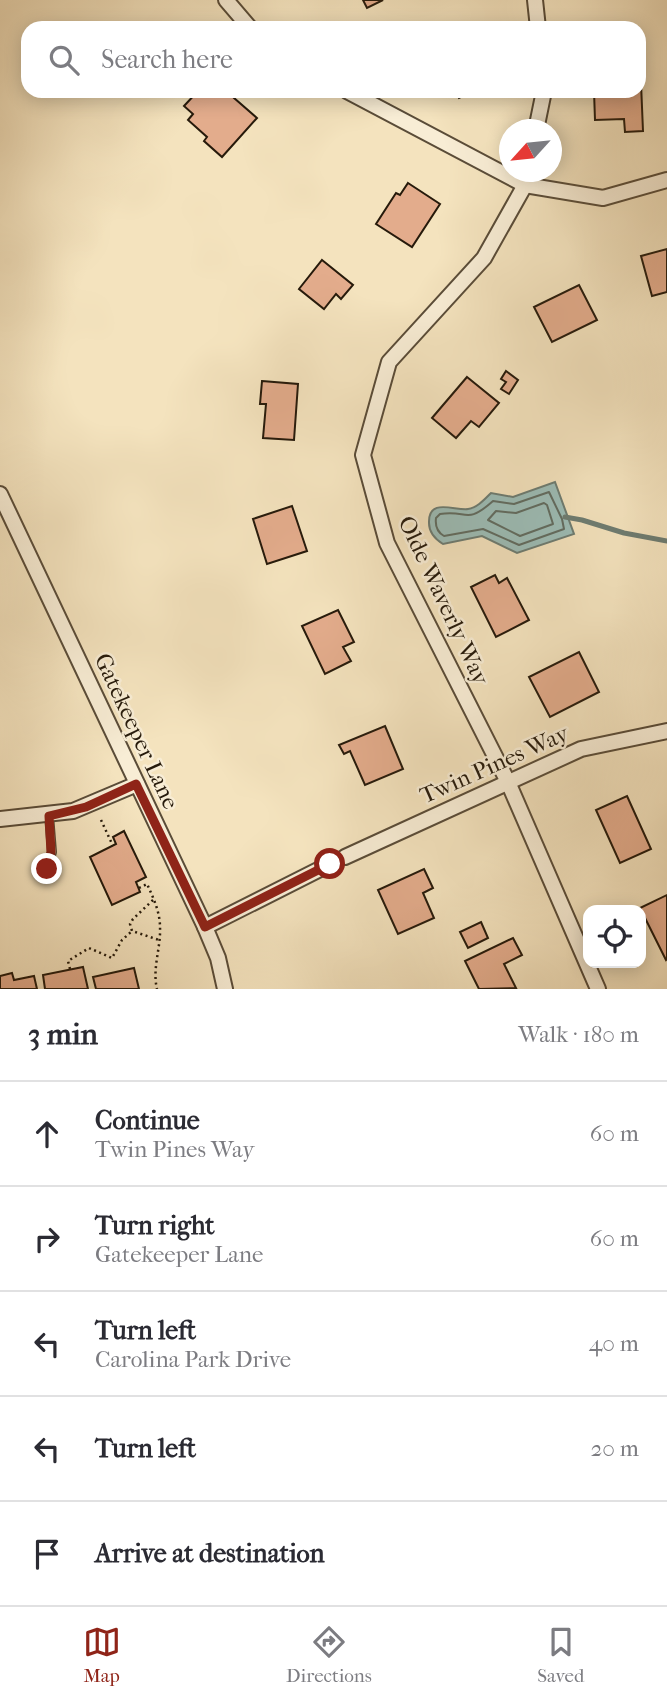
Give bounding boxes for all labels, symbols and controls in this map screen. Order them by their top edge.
search box [21,21,646,98]
icon: search [45,41,83,79]
text: Search here [101,44,233,75]
north arrow [499,119,562,182]
street label: Olde Waverly Way [393,512,495,690]
street label: Gatekeeper Lane [89,649,184,813]
street label: Twin Pines Way [416,719,573,809]
route start [314,848,345,879]
route end [31,853,62,884]
map controls [583,905,646,968]
button: locate [583,905,646,968]
text: 3 min [28,1017,98,1052]
text: Walk · 180 m [518,1021,639,1048]
text: Continue [95,1105,200,1136]
icon: ahead [28,1115,66,1153]
text: 60 m [590,1120,639,1147]
text: Twin Pines Way [95,1136,254,1163]
text: Turn right [95,1210,215,1241]
icon: right [28,1220,66,1258]
text: 60 m [590,1225,639,1252]
text: Gatekeeper Lane [95,1241,263,1268]
text: Turn left [95,1315,196,1346]
icon: left [28,1325,66,1363]
text: 40 m [589,1330,639,1357]
text: Carolina Park Drive [95,1346,291,1373]
icon: left [28,1430,66,1468]
text: Turn left [95,1433,196,1464]
text: 20 m [590,1435,639,1462]
icon: arrive [28,1535,66,1573]
text: Arrive at destination [95,1538,325,1569]
tab: Map [83,1623,121,1687]
tab: Directions [286,1623,372,1687]
tab: Saved [537,1623,584,1687]

